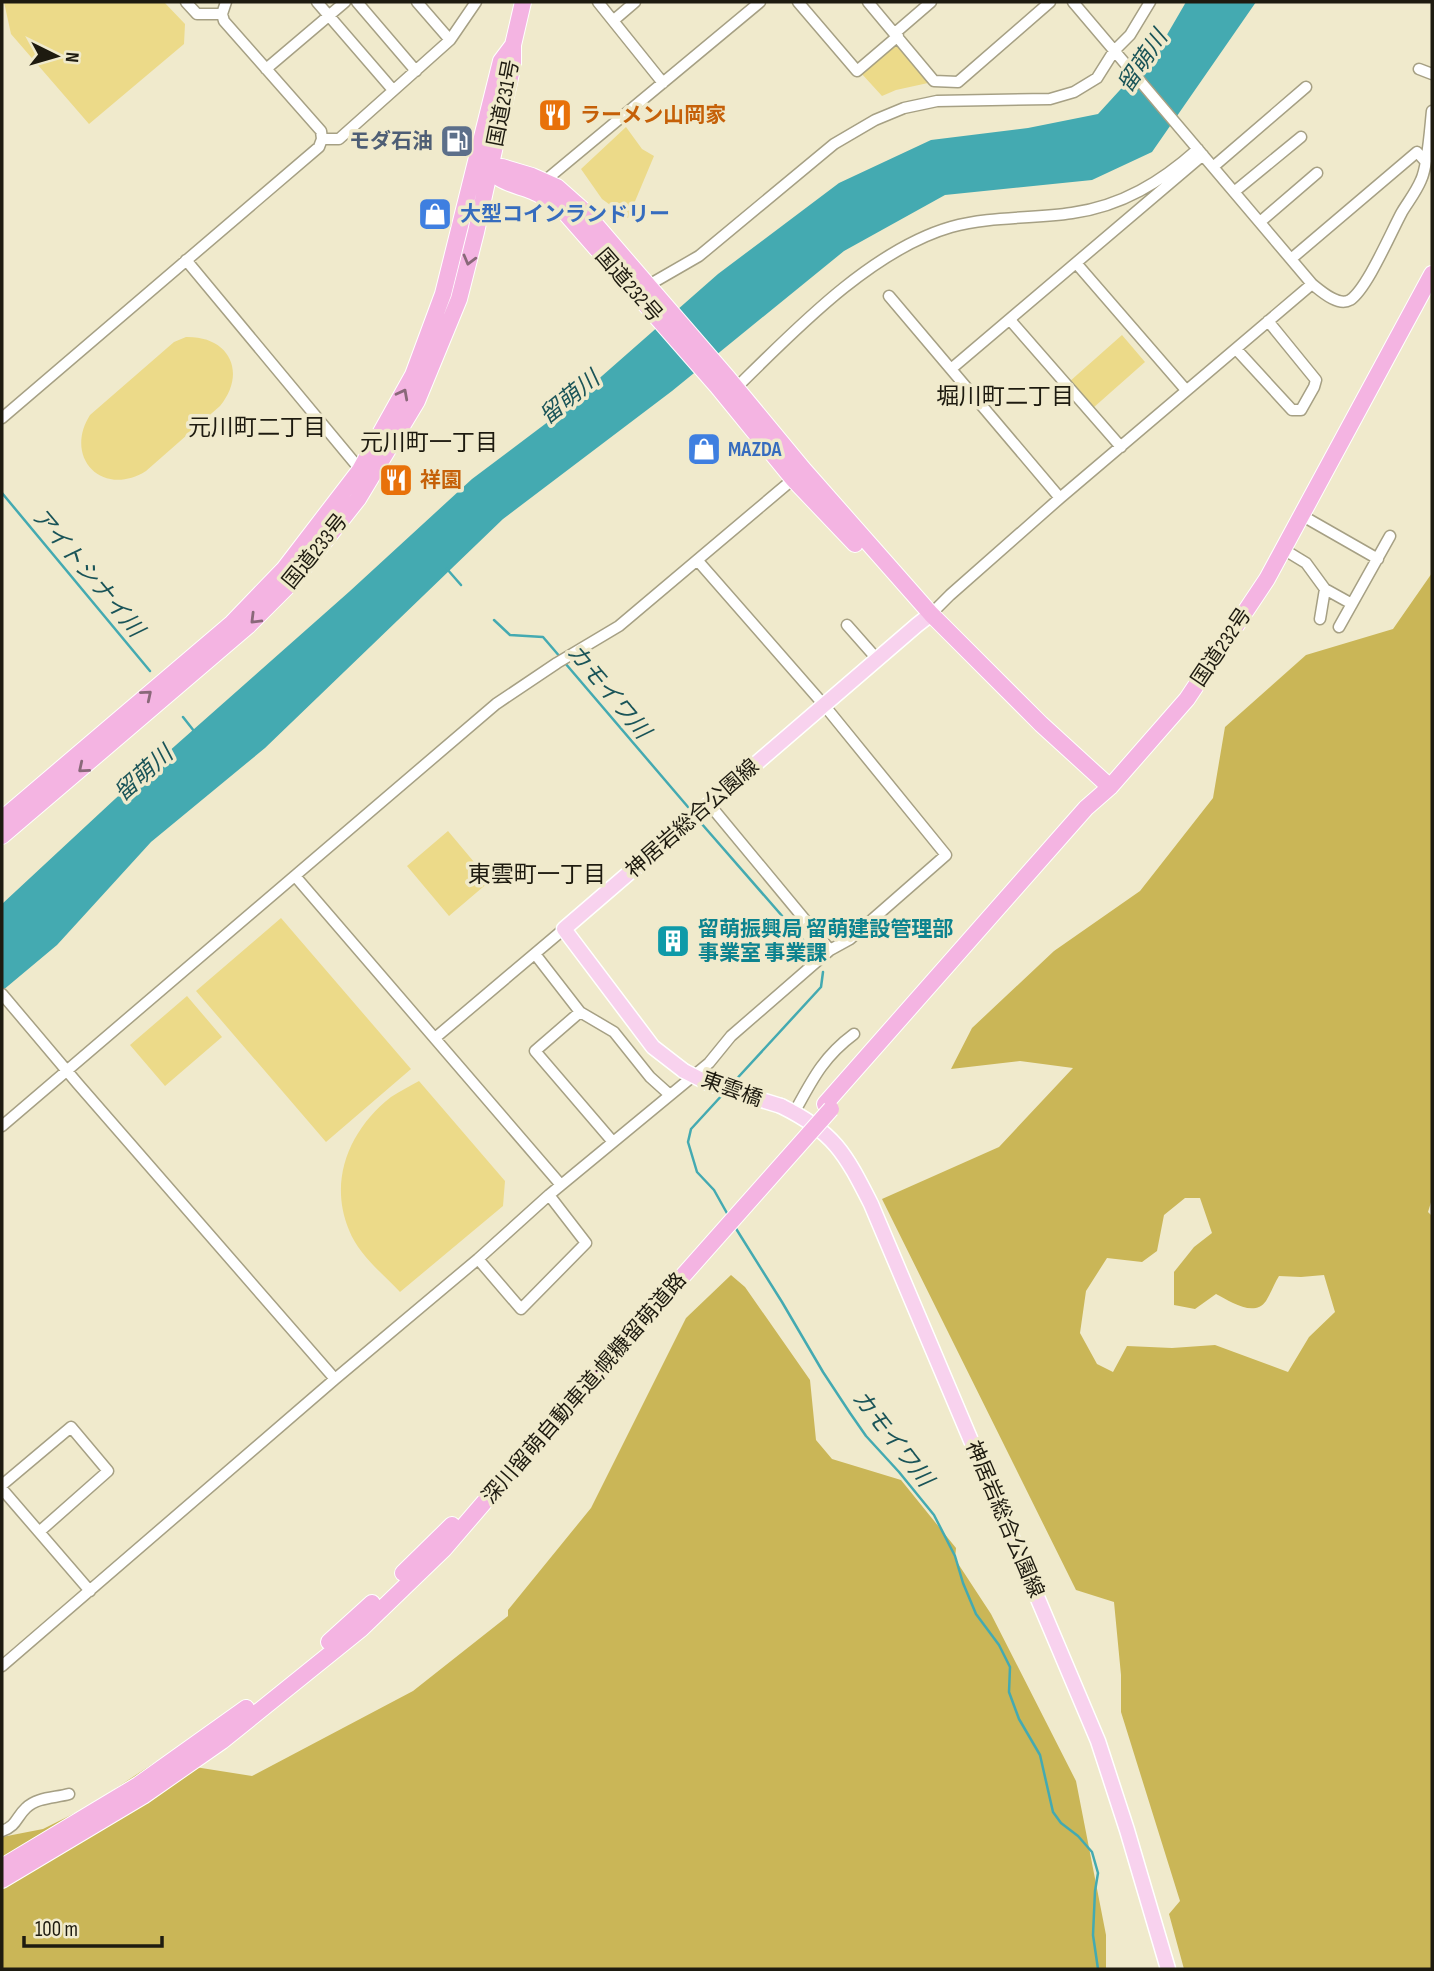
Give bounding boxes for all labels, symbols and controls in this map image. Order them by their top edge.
north arrow [21,21,91,91]
water label: 留萌川 [1112,23,1175,98]
text: N [60,51,83,63]
street label: 国道231号 [483,58,524,149]
restaurant icon: ラーメン山岡家 [536,96,574,134]
place label: ラーメン山岡家 [580,103,726,128]
fuel station icon: モダ石油 [438,122,476,160]
place label: モダ石油 [349,129,433,154]
shop icon: 大型コインランドリー [416,195,454,233]
place label: 大型コインランドリー [460,202,670,227]
street label: 国道232号 [590,243,667,327]
one-way arrow [463,253,477,265]
water label: 留萌川 [534,363,608,430]
district label: 堀川町二丁目 [936,383,1074,411]
one-way arrow [395,389,408,401]
district label: 元川町二丁目 [188,414,326,442]
district label: 元川町一丁目 [360,429,498,457]
shop icon: MAZDA [685,430,723,468]
place label: MAZDA [728,437,782,462]
restaurant icon: 祥園 [377,461,415,499]
place label: 祥園 [420,468,462,493]
water label: アイトシナイ川 [25,502,151,645]
street label: 国道233号 [278,509,353,594]
street label: 国道232号 [1186,603,1257,691]
one-way arrow [251,611,263,623]
water label: カモイワ川 [561,639,658,747]
one-way arrow [139,691,152,703]
water label: 留萌川 [109,738,181,807]
street label: 神居岩総合公園線 [621,754,764,883]
one-way arrow [78,760,91,772]
district label: 東雲町一丁目 [468,861,606,889]
place label: 留萌振興局 留萌建設管理部 事業室 事業課 [698,917,953,966]
building icon: 留萌振興局 留萌建設管理部 事業室 事業課 [654,922,692,960]
street label: 東雲橋 [698,1067,766,1112]
street label: 深川留萌自動車道;幌糠留萌道路 [477,1268,692,1509]
water label: カモイワ川 [846,1385,940,1495]
street label: 神居岩総合公園線 [960,1437,1049,1601]
scale bar [24,1904,163,1948]
text: 100 m [35,1917,78,1942]

